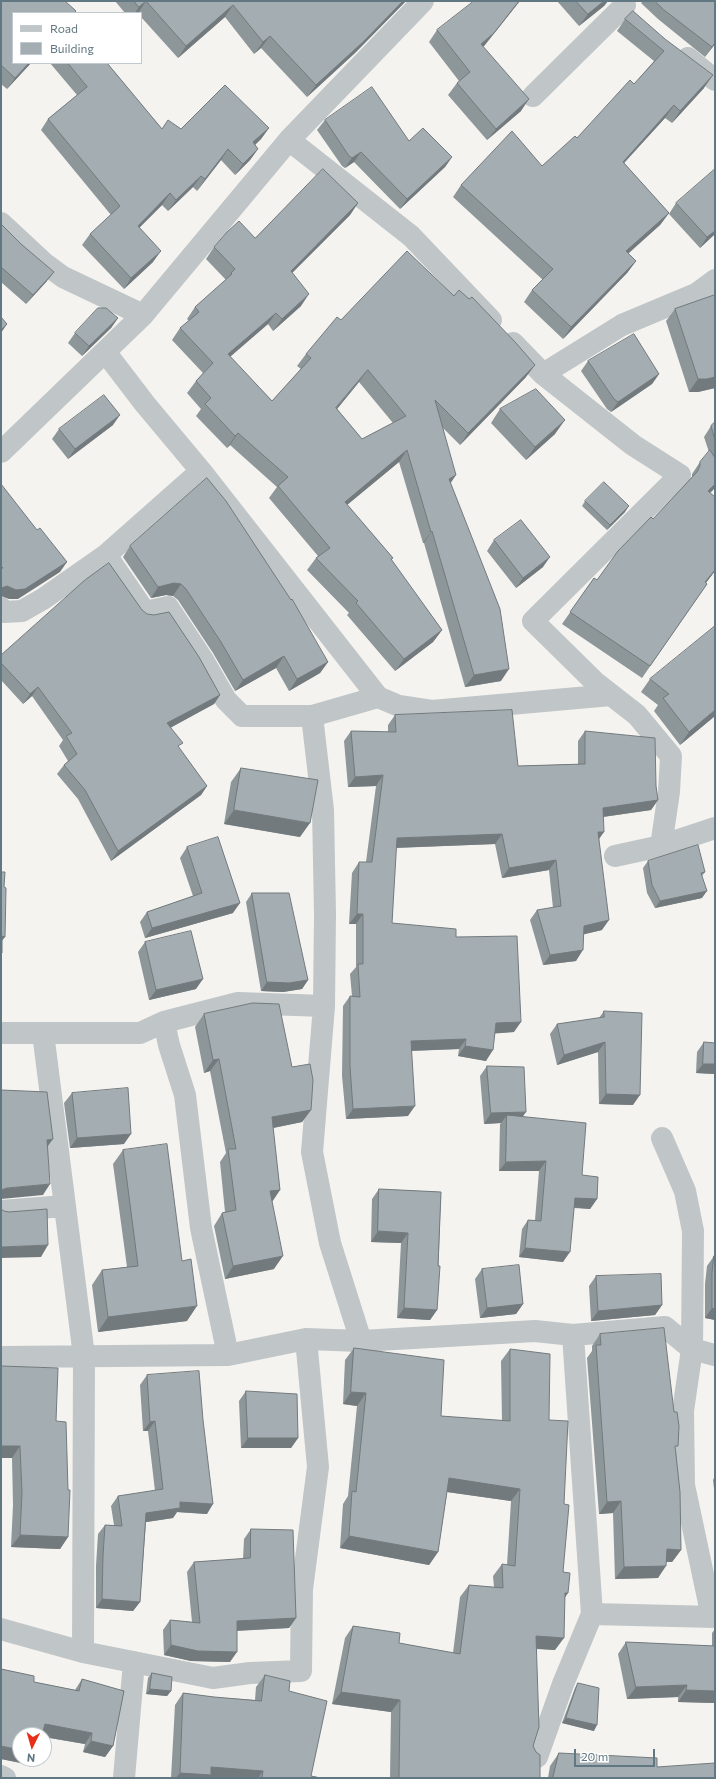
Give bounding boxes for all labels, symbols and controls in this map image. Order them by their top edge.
legend [12,12,142,64]
text: Road [50,21,78,35]
text: Building [50,41,94,55]
north arrow [12,1727,52,1767]
scale bar [576,1741,657,1767]
text: 20 m [581,1749,608,1763]
text: N [26,1752,36,1765]

